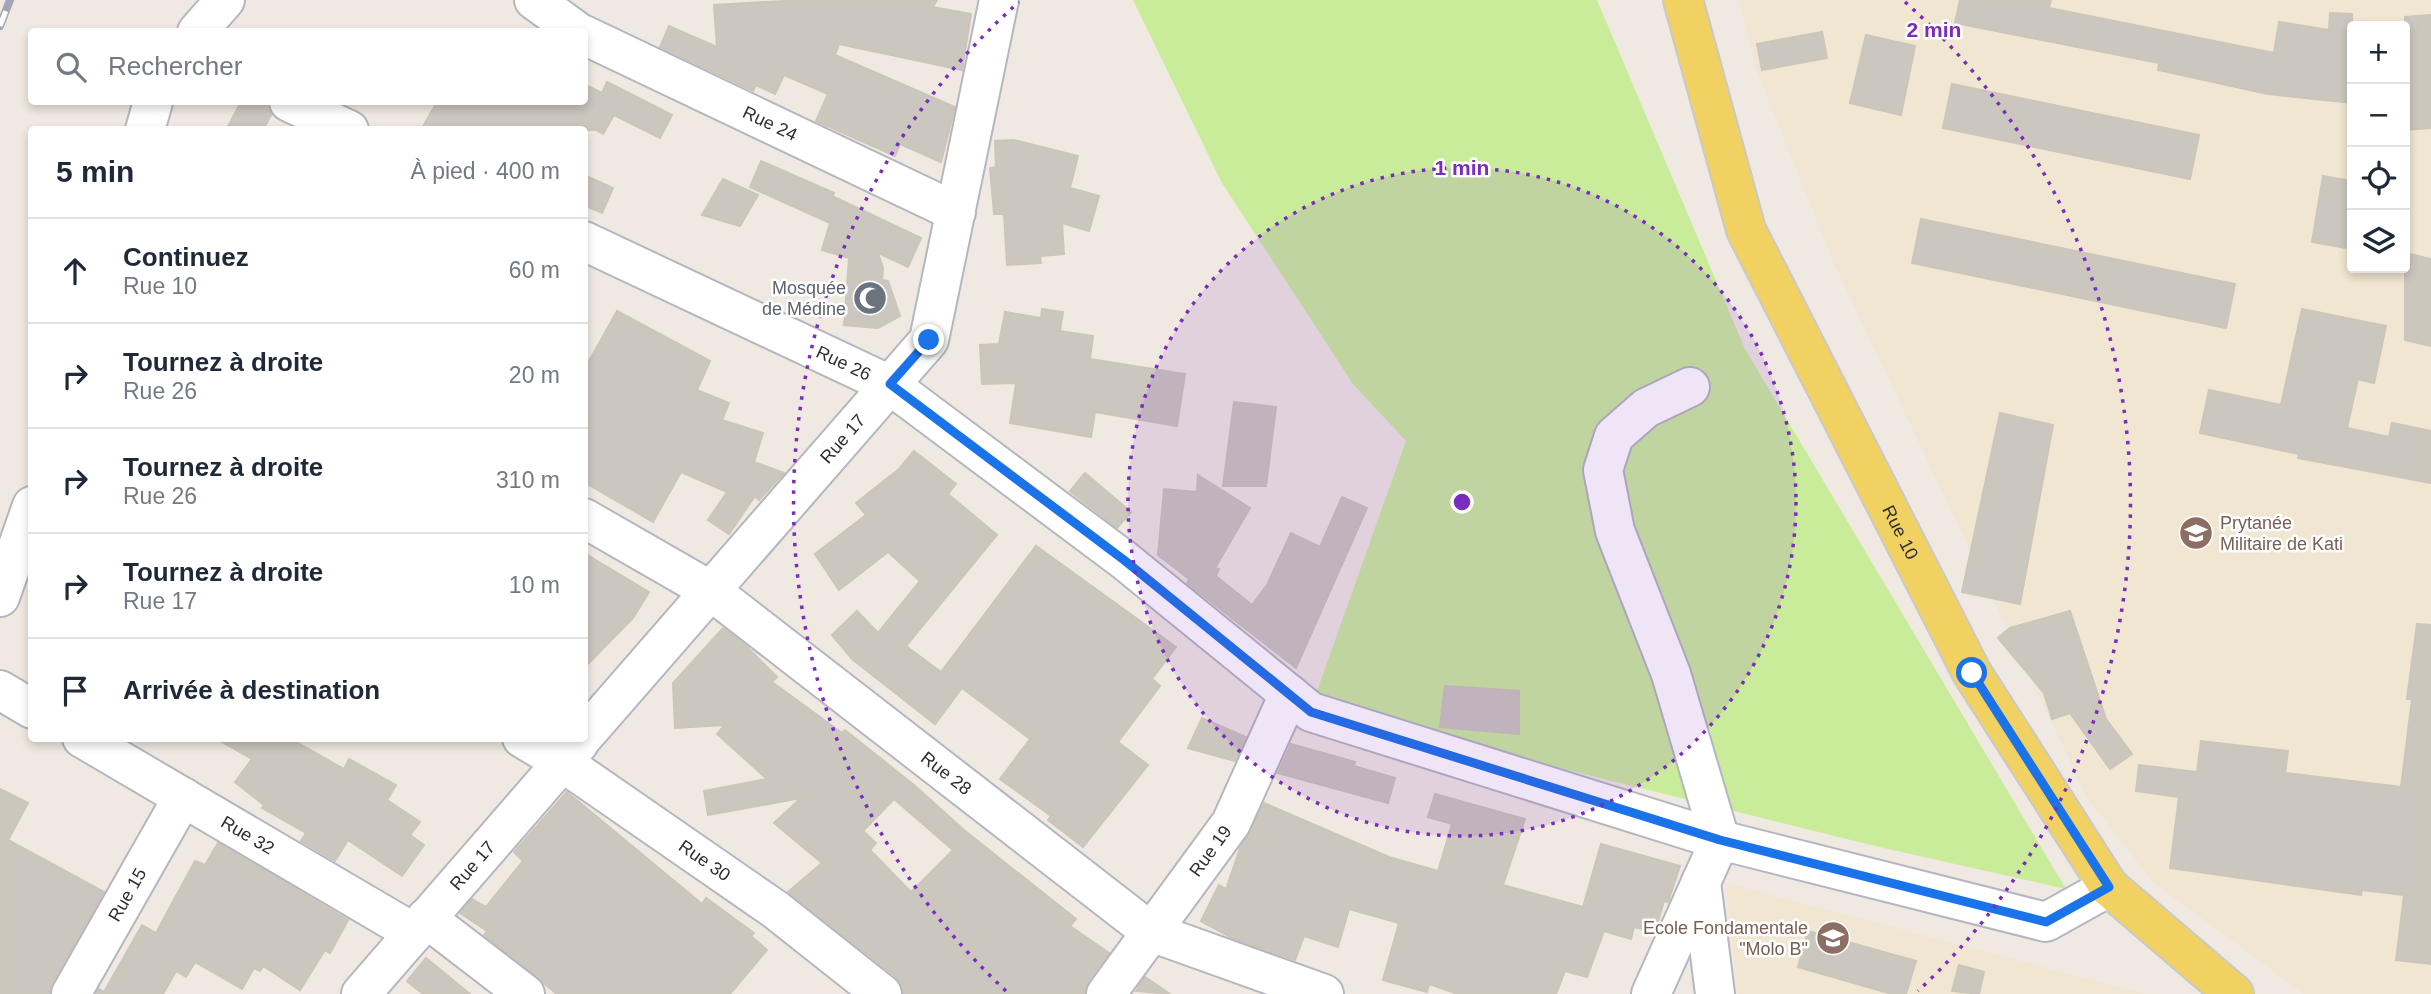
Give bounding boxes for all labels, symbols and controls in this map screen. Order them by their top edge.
text: 2 min [1907,18,1961,41]
map controls [2347,21,2410,273]
button: + [2347,21,2410,84]
search box [28,28,588,105]
icon: search [52,48,90,86]
text: Rechercher [108,51,242,81]
button: − [2347,84,2410,147]
street label: Rue 24 [739,102,801,145]
button: locate [2347,147,2410,210]
text: 5 min [56,155,134,188]
text: 1 min [1435,156,1489,179]
text: À pied · 400 m [410,158,560,184]
button: layers [2347,210,2410,273]
text: Continuez [123,242,249,272]
icon: ahead [56,252,94,290]
text: 60 m [509,257,560,283]
text: Rue 10 [123,273,197,299]
place label: Mosquée de Médine [762,278,846,319]
mosque icon: Mosquée de Médine [851,279,889,317]
route end [913,324,944,355]
street label: Rue 26 [813,342,874,385]
text: Tournez à droite [123,347,323,377]
icon: right [56,357,94,395]
text: 20 m [509,362,560,388]
text: Rue 26 [123,378,197,404]
street label: Rue 17 [816,410,869,467]
text: Tournez à droite [123,452,323,482]
icon: right [56,462,94,500]
text: 310 m [496,467,560,493]
text: Rue 26 [123,483,197,509]
centre of rings [1450,490,1474,514]
street label: Rue 10 [1878,502,1922,563]
place label: Prytanée Militaire de Kati [2220,513,2343,554]
school or university icon: Prytanée Militaire de Kati [2177,514,2215,552]
text: Tournez à droite [123,557,323,587]
icon: right [56,567,94,605]
text: 10 m [509,572,560,598]
text: Rue 17 [123,588,197,614]
route start [1956,657,1987,688]
icon: arrive [56,672,94,710]
text: Arrivée à destination [123,675,380,705]
street label: Rue 28 [917,748,975,799]
street label: Rue 32 [217,812,278,859]
street label: Rue 19 [1185,822,1236,880]
street label: Rue 30 [675,836,734,885]
street label: Rue 17 [446,837,499,894]
street label: Rue 15 [104,865,150,925]
place label: Ecole Fondamentale "Molo B" [1643,918,1808,959]
school or university icon: Ecole Fondamentale "Molo B" [1814,919,1852,957]

